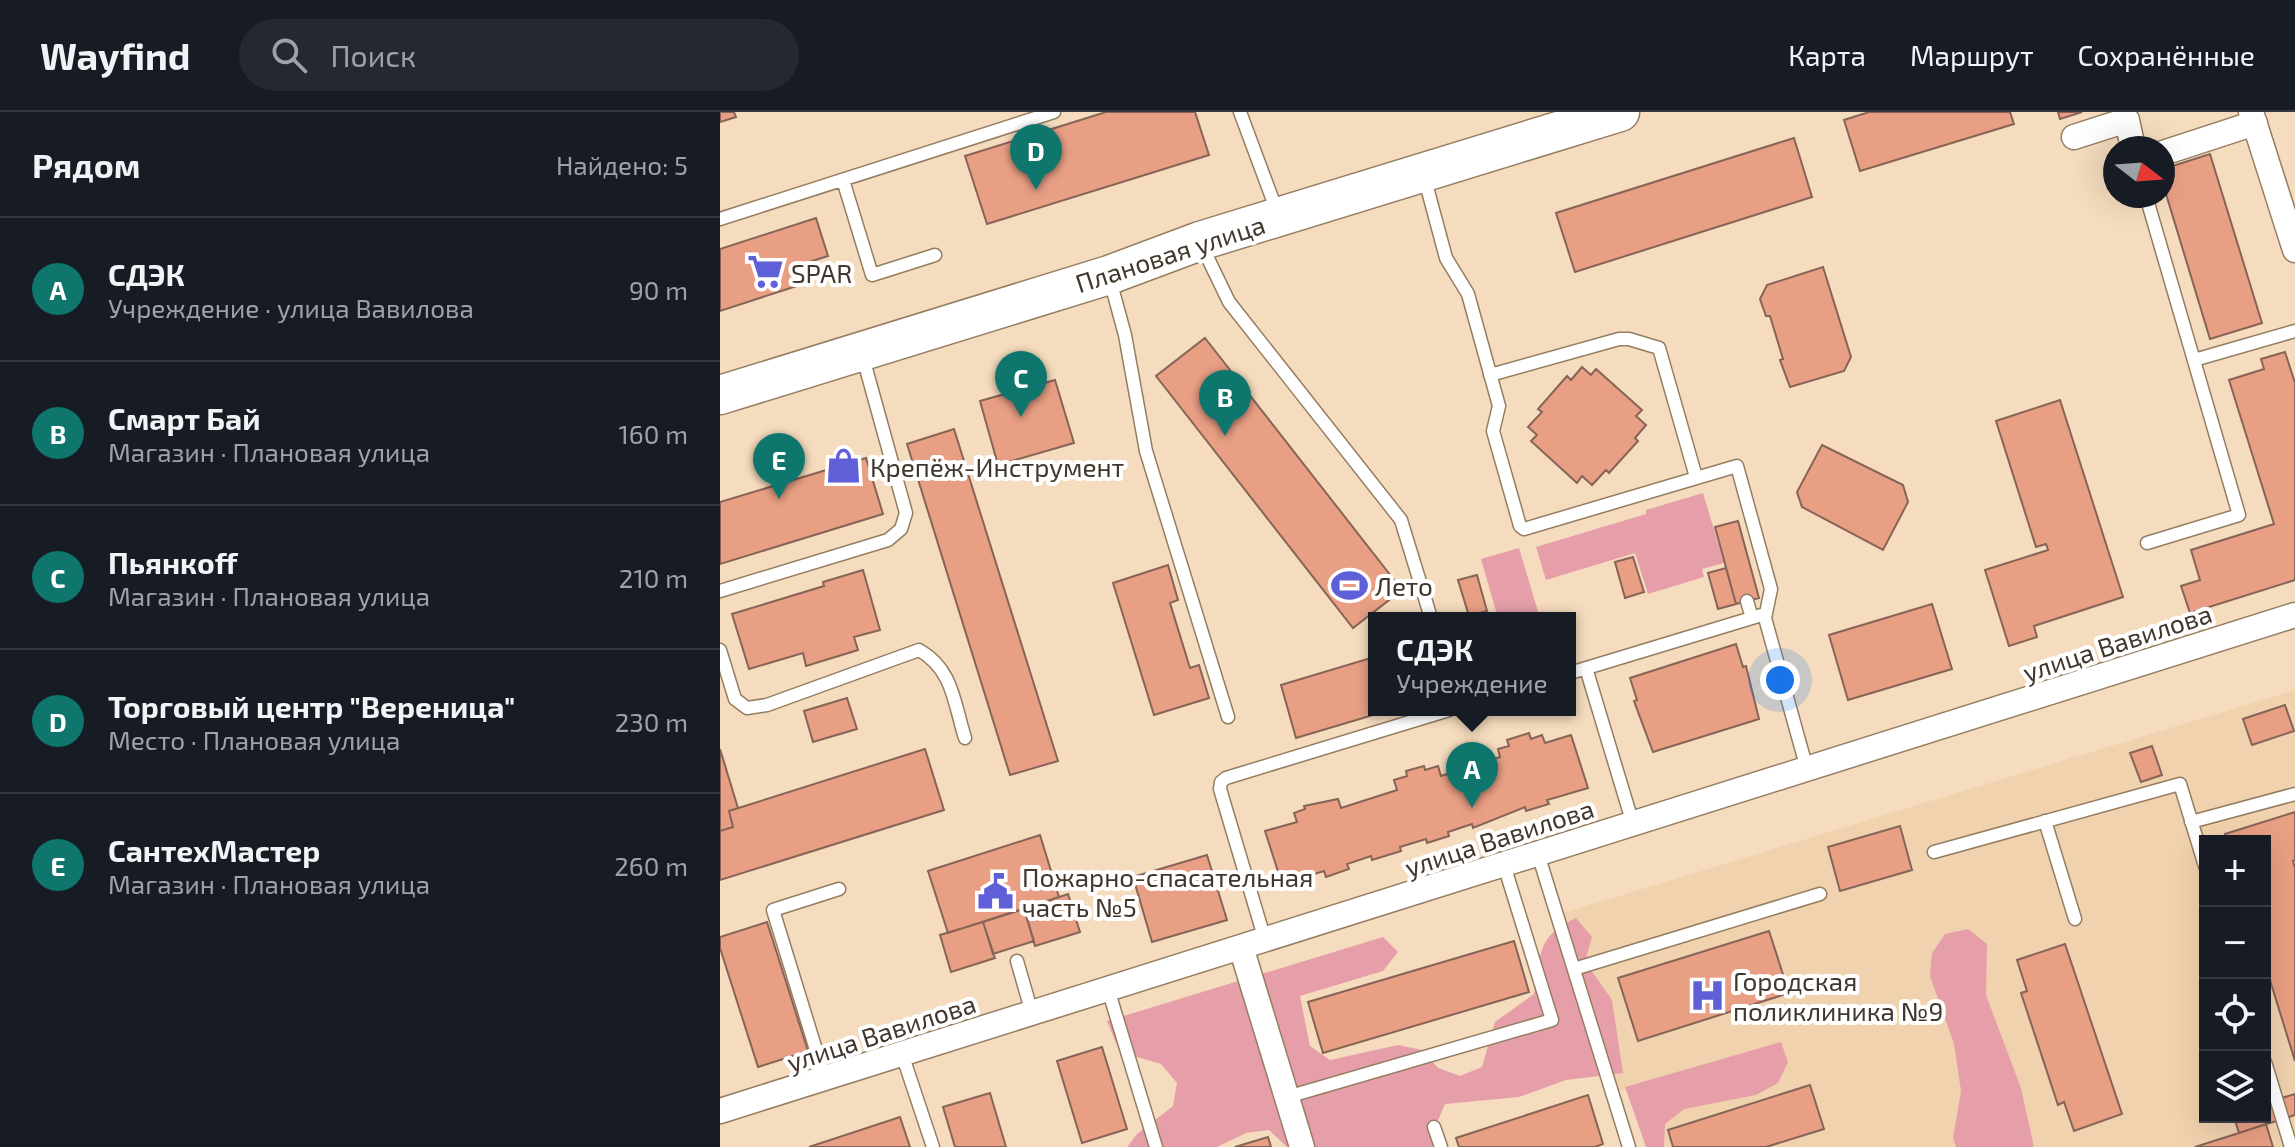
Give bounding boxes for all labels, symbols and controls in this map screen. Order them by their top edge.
search box [239,19,799,91]
text: Wayfind [40,32,191,78]
icon: search [267,33,311,77]
text: Поиск [331,37,416,73]
text: Карта [1788,38,1866,72]
text: Маршрут [1910,38,2034,72]
text: Сохранённые [2078,38,2255,72]
pin: D [1010,124,1062,190]
north arrow [2103,136,2175,208]
text: Рядом [32,144,140,185]
text: Найдено: 5 [556,149,688,180]
street label: Плановая улица [1071,208,1269,299]
supermarket icon: SPAR [746,253,784,291]
text: СДЭК [108,256,185,292]
place label: SPAR [791,257,852,288]
text: A [50,274,66,305]
text: 90 m [629,274,688,305]
text: Учреждение · улица Вавилова [108,292,474,323]
pin: C [995,351,1047,417]
pin: B [1199,370,1251,436]
text: Смарт Бай [108,400,261,436]
text: B [50,418,66,449]
text: 160 m [619,418,688,449]
pin: E [753,433,805,499]
text: Магазин · Плановая улица [108,436,430,467]
shop icon: Крепёж-Инструмент [825,447,863,485]
place label: Крепёж-Инструмент [870,451,1125,483]
text: Пьянкоff [108,544,237,580]
text: C [50,562,66,593]
text: 210 m [619,562,688,593]
sports icon: Лето [1330,566,1368,604]
place label: Лето [1375,570,1433,601]
text: Магазин · Плановая улица [108,580,430,611]
street label: улица Вавилова [2019,597,2216,688]
popup [1368,612,1576,716]
text: СДЭК [1396,631,1473,667]
your location [1760,660,1800,700]
text: Учреждение [1396,667,1548,698]
text: Торговый центр "Вереница" [108,688,515,724]
text: D [49,706,67,737]
text: 230 m [615,706,688,737]
text: Место · Плановая улица [108,724,400,755]
pin: A [1446,742,1498,808]
street label: улица Вавилова [1401,792,1598,883]
text: СантехМастер [108,832,320,868]
map controls [2199,835,2271,1123]
button: + [2199,835,2271,907]
text: E [50,850,66,881]
text: 260 m [614,850,688,881]
place label: Пожарно-спасательная часть №5 [1022,861,1313,922]
text: Магазин · Плановая улица [108,868,430,899]
public building icon: Пожарно-спасательная часть №5 [977,872,1015,910]
button: − [2199,907,2271,979]
place label: Городская поликлиника №9 [1733,965,1943,1026]
hospital icon: Городская поликлиника №9 [1688,976,1726,1014]
button: locate [2199,979,2271,1051]
street label: улица Вавилова [783,987,980,1078]
button: layers [2199,1051,2271,1123]

